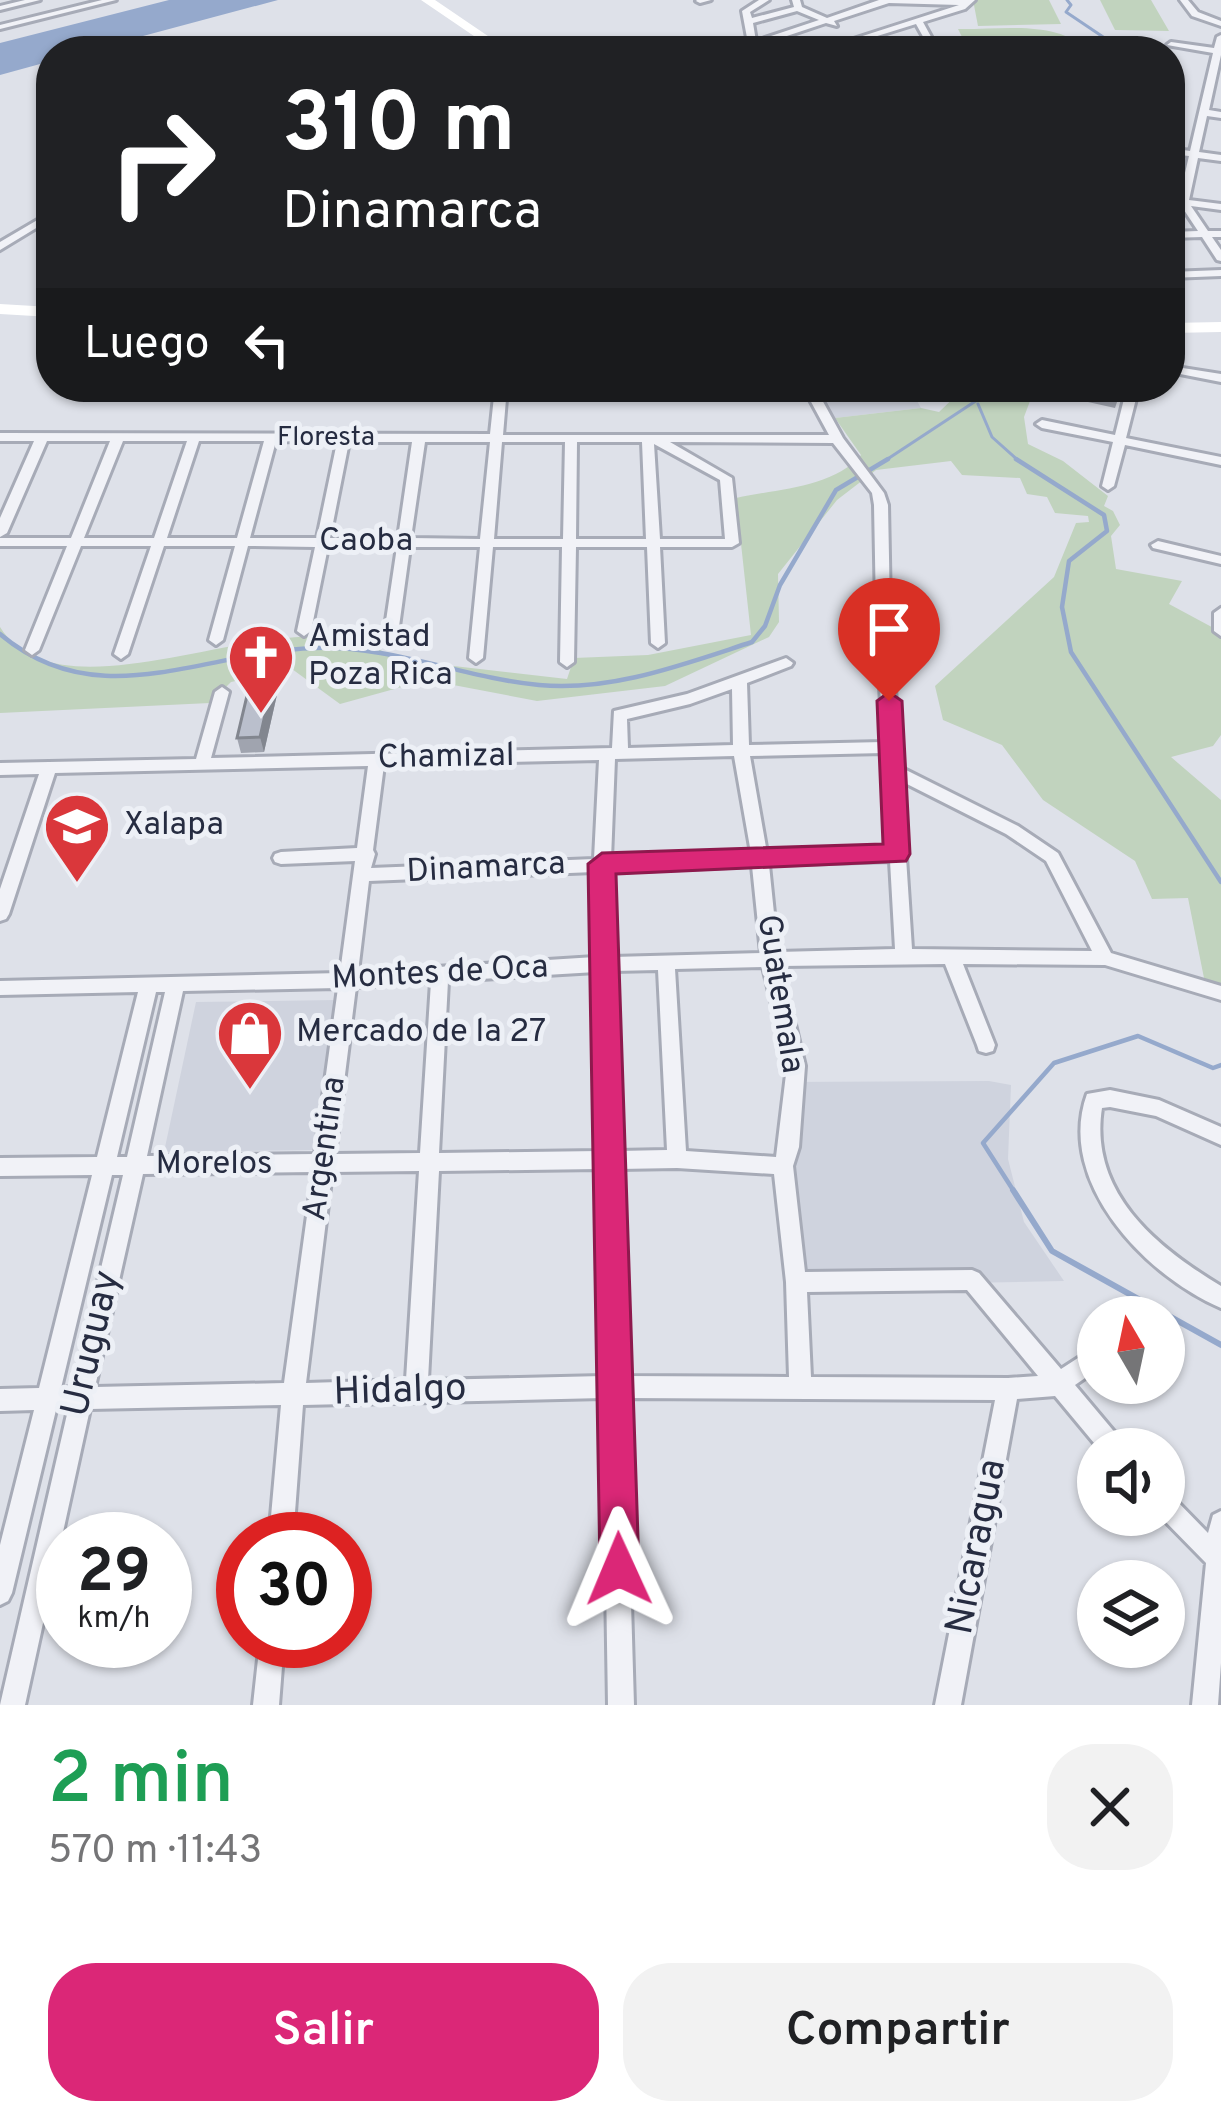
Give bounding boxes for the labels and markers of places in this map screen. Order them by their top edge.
pin [838,578,940,701]
place label: Amistad Poza Rica [308,617,453,697]
church icon: Amistad Poza Rica [226,622,296,716]
school or university icon: Xalapa [42,791,112,885]
place label: Xalapa [124,805,224,847]
shop icon: Mercado de la 27 [215,998,285,1092]
place label: Mercado de la 27 [296,1012,546,1054]

